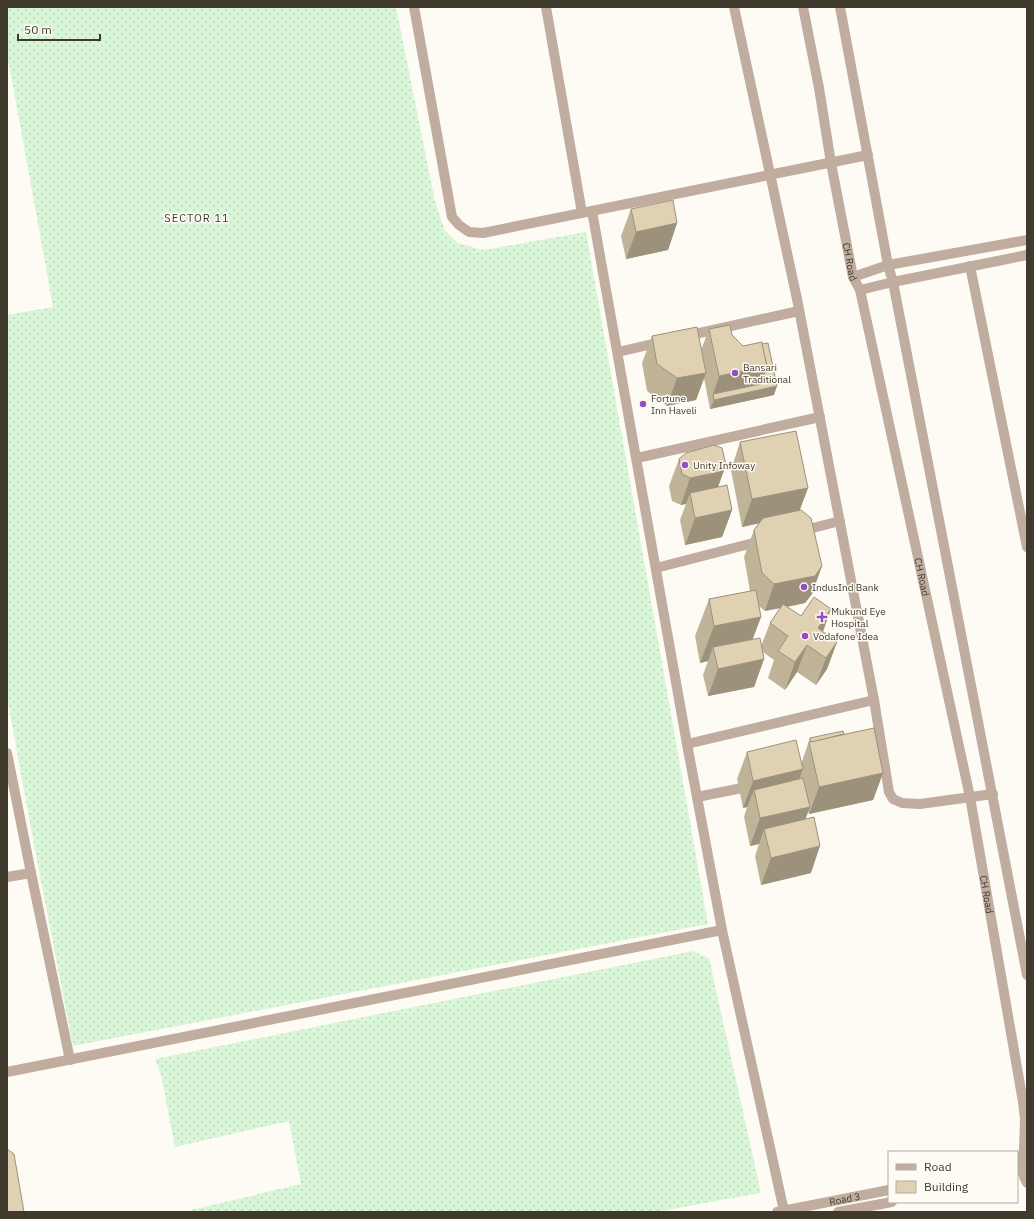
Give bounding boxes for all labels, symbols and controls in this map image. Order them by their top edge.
scale bar [18,16,100,42]
text: 50 m [24,22,52,37]
district label: SECTOR 11 [164,211,230,225]
street label: CH Road [840,241,860,283]
place label: Bansari Traditional [743,361,791,386]
marker: Bansari Traditional [730,368,740,378]
place label: Fortune Inn Haveli [651,392,697,417]
marker: Fortune Inn Haveli [638,399,648,409]
place label: Unity Infoway [693,459,755,472]
marker: Unity Infoway [680,460,690,470]
street label: CH Road [912,557,933,597]
place label: IndusInd Bank [812,581,879,594]
marker: IndusInd Bank [799,582,809,592]
place label: Mukund Eye Hospital [831,605,886,630]
marker: Mukund Eye Hospital [816,611,828,623]
place label: Vodafone Idea [813,630,879,643]
marker: Vodafone Idea [800,631,810,641]
street label: CH Road [977,874,997,915]
legend [888,1151,1018,1203]
text: Road [924,1159,952,1174]
text: Building [924,1179,969,1194]
street label: Road 3 [828,1189,861,1208]

